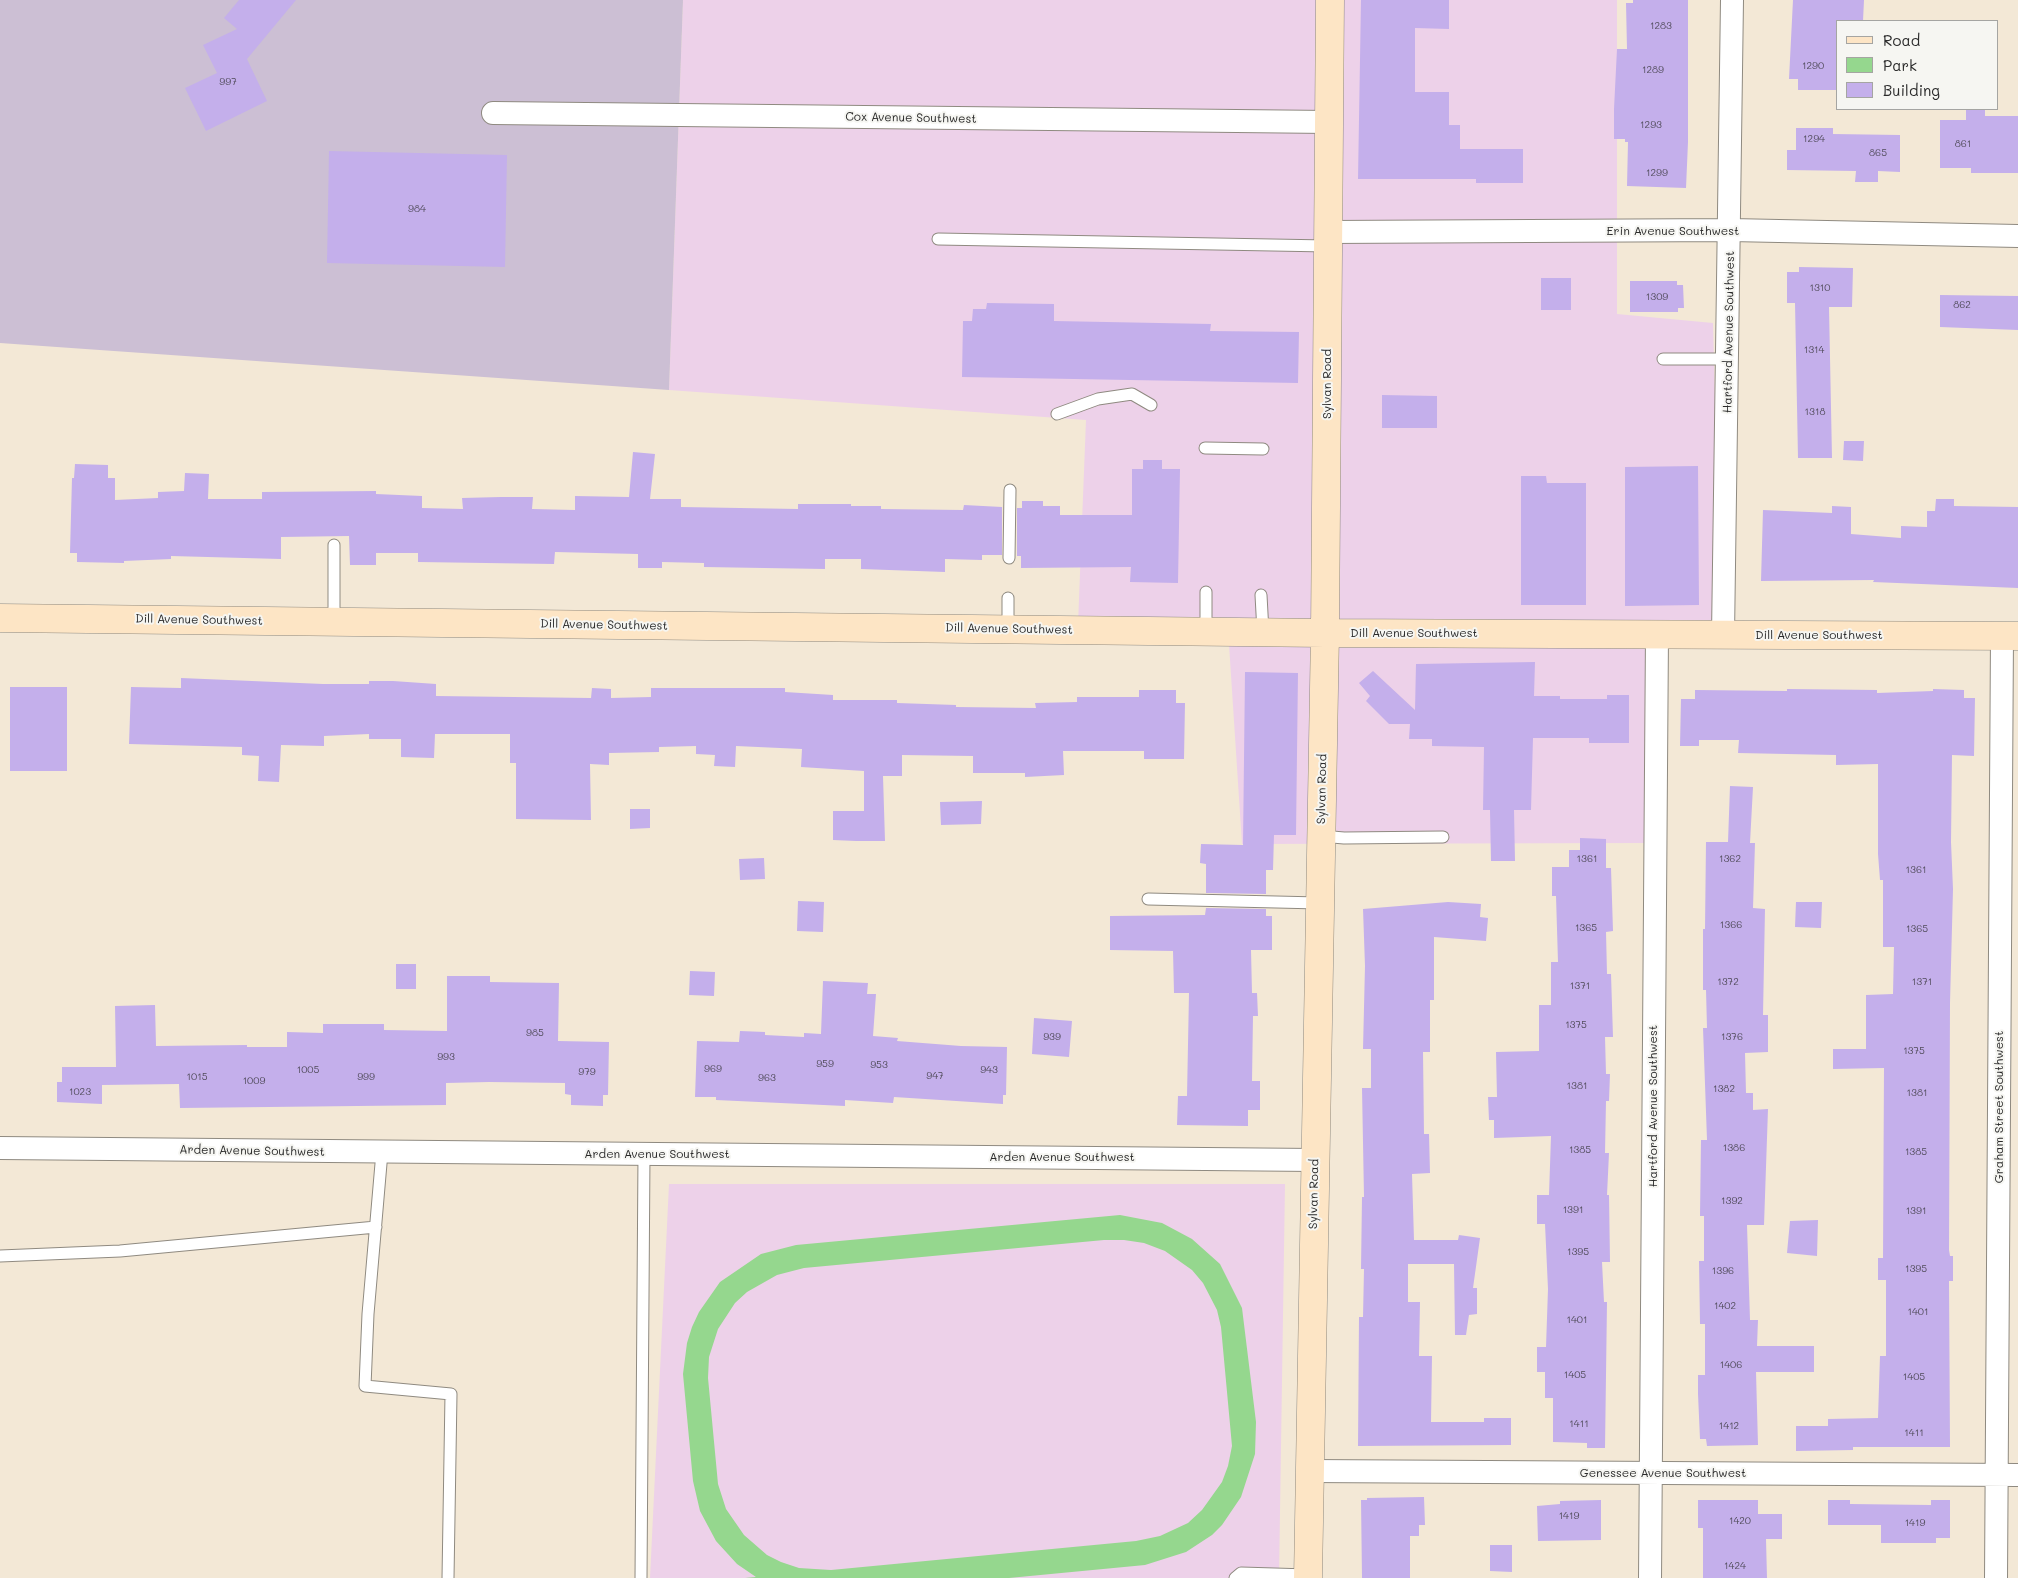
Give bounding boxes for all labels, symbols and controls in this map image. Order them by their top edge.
house number: 1283 [1650,20,1672,32]
legend [1836,20,1998,110]
text: Road [1883,30,1920,50]
text: Park [1883,55,1917,75]
house number: 1290 [1802,60,1824,72]
house number: 1289 [1642,64,1664,76]
house number: 997 [219,76,237,88]
text: Building [1883,80,1940,100]
street label: Cox Avenue Southwest [845,110,977,126]
house number: 1293 [1640,119,1662,131]
house number: 1294 [1803,133,1825,145]
house number: 861 [1955,138,1971,150]
house number: 865 [1869,147,1887,159]
house number: 1299 [1646,167,1668,179]
house number: 984 [408,203,426,215]
street label: Erin Avenue Southwest [1607,224,1739,238]
street label: Hartford Avenue Southwest [1720,251,1738,413]
house number: 1310 [1810,282,1830,294]
house number: 1309 [1646,291,1668,303]
house number: 862 [1953,299,1971,311]
house number: 1314 [1804,344,1824,356]
street label: Sylvan Road [1320,349,1334,419]
house number: 1318 [1805,406,1825,418]
street label: Dill Avenue Southwest [135,612,263,628]
street label: Dill Avenue Southwest [540,617,668,633]
street label: Dill Avenue Southwest [945,621,1073,637]
street label: Dill Avenue Southwest [1350,626,1478,640]
street label: Dill Avenue Southwest [1755,628,1883,642]
street label: Sylvan Road [1314,754,1330,824]
house number: 1361 [1577,853,1597,865]
house number: 1362 [1719,853,1741,865]
house number: 1361 [1906,864,1926,876]
house number: 1366 [1720,919,1742,931]
house number: 1365 [1575,922,1597,934]
house number: 1365 [1906,923,1928,935]
house number: 1372 [1717,976,1739,988]
house number: 1371 [1912,976,1932,988]
house number: 1371 [1570,980,1590,992]
house number: 1375 [1565,1019,1587,1031]
street label: Hartford Avenue Southwest [1646,1025,1660,1187]
house number: 985 [526,1027,544,1039]
house number: 939 [1043,1031,1061,1043]
house number: 1376 [1721,1031,1743,1043]
street label: Graham Street Southwest [1992,1031,2006,1183]
house number: 1375 [1903,1045,1925,1057]
house number: 993 [437,1051,455,1063]
house number: 959 [816,1058,834,1070]
house number: 953 [870,1059,888,1071]
house number: 969 [704,1063,722,1075]
house number: 1005 [297,1064,319,1076]
house number: 943 [980,1064,998,1076]
house number: 979 [578,1066,596,1078]
house number: 947 [926,1070,944,1082]
house number: 1015 [187,1071,207,1083]
house number: 999 [357,1071,375,1083]
house number: 963 [758,1072,776,1084]
house number: 1009 [243,1075,265,1087]
house number: 1381 [1567,1080,1587,1092]
house number: 1382 [1713,1083,1735,1095]
house number: 1023 [69,1086,91,1098]
house number: 1381 [1907,1087,1927,1099]
house number: 1386 [1723,1142,1745,1154]
street label: Arden Avenue Southwest [179,1143,325,1159]
house number: 1385 [1569,1144,1591,1156]
house number: 1385 [1905,1146,1927,1158]
street label: Arden Avenue Southwest [584,1147,730,1161]
street label: Arden Avenue Southwest [989,1150,1135,1164]
street label: Sylvan Road [1306,1159,1322,1229]
house number: 1392 [1721,1195,1743,1207]
house number: 1391 [1563,1204,1583,1216]
house number: 1391 [1906,1205,1926,1217]
house number: 1395 [1567,1246,1589,1258]
house number: 1395 [1905,1263,1927,1275]
house number: 1396 [1712,1265,1734,1277]
house number: 1402 [1714,1300,1736,1312]
house number: 1401 [1908,1306,1928,1318]
house number: 1401 [1567,1314,1587,1326]
house number: 1406 [1720,1359,1742,1371]
house number: 1405 [1564,1369,1586,1381]
house number: 1405 [1903,1371,1925,1383]
house number: 1411 [1569,1418,1589,1430]
house number: 1412 [1719,1420,1739,1432]
house number: 1411 [1904,1427,1924,1439]
street label: Genessee Avenue Southwest [1580,1466,1746,1480]
house number: 1419 [1559,1510,1579,1522]
house number: 1420 [1729,1515,1751,1527]
house number: 1419 [1905,1517,1925,1529]
house number: 1424 [1724,1560,1746,1572]

